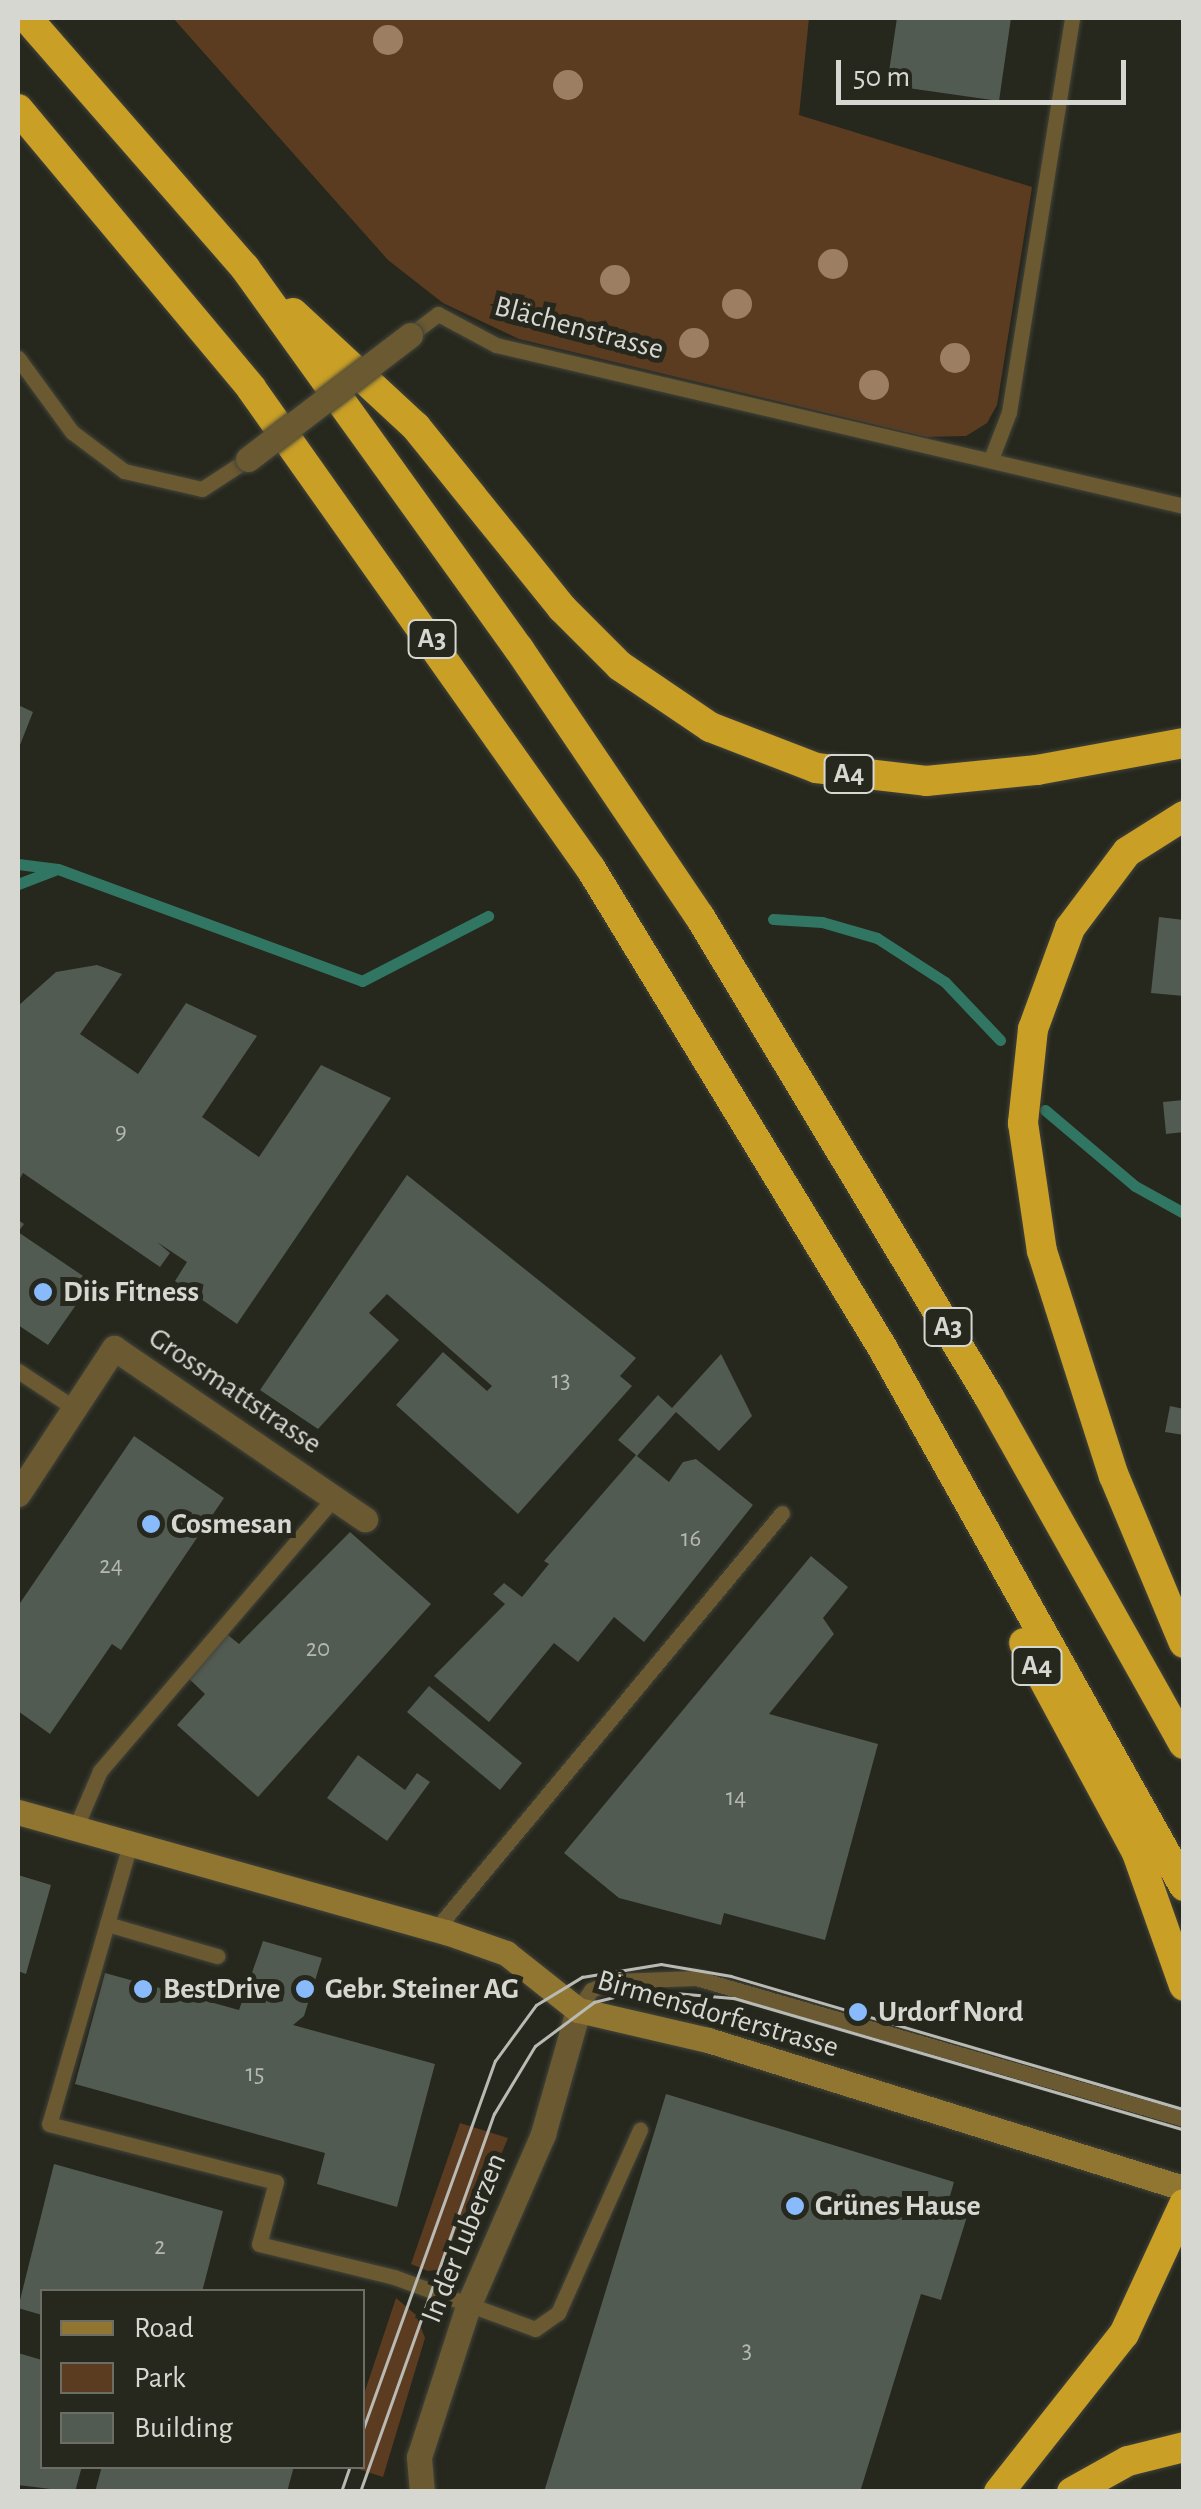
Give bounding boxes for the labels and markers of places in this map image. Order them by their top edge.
place label: Diis Fitness [63,1274,199,1310]
marker: Diis Fitness [32,1281,54,1303]
place label: Cosmesan [171,1506,292,1542]
marker: Cosmesan [140,1513,162,1535]
place label: BestDrive [163,1971,280,2007]
place label: Gebr. Steiner AG [325,1971,519,2007]
marker: BestDrive [132,1978,154,2000]
marker: Gebr. Steiner AG [294,1978,316,2000]
place label: Urdorf Nord [878,1994,1023,2030]
marker: Urdorf Nord [847,2001,869,2023]
place label: Grünes Hause [815,2188,981,2224]
marker: Grünes Hause [784,2195,806,2217]

